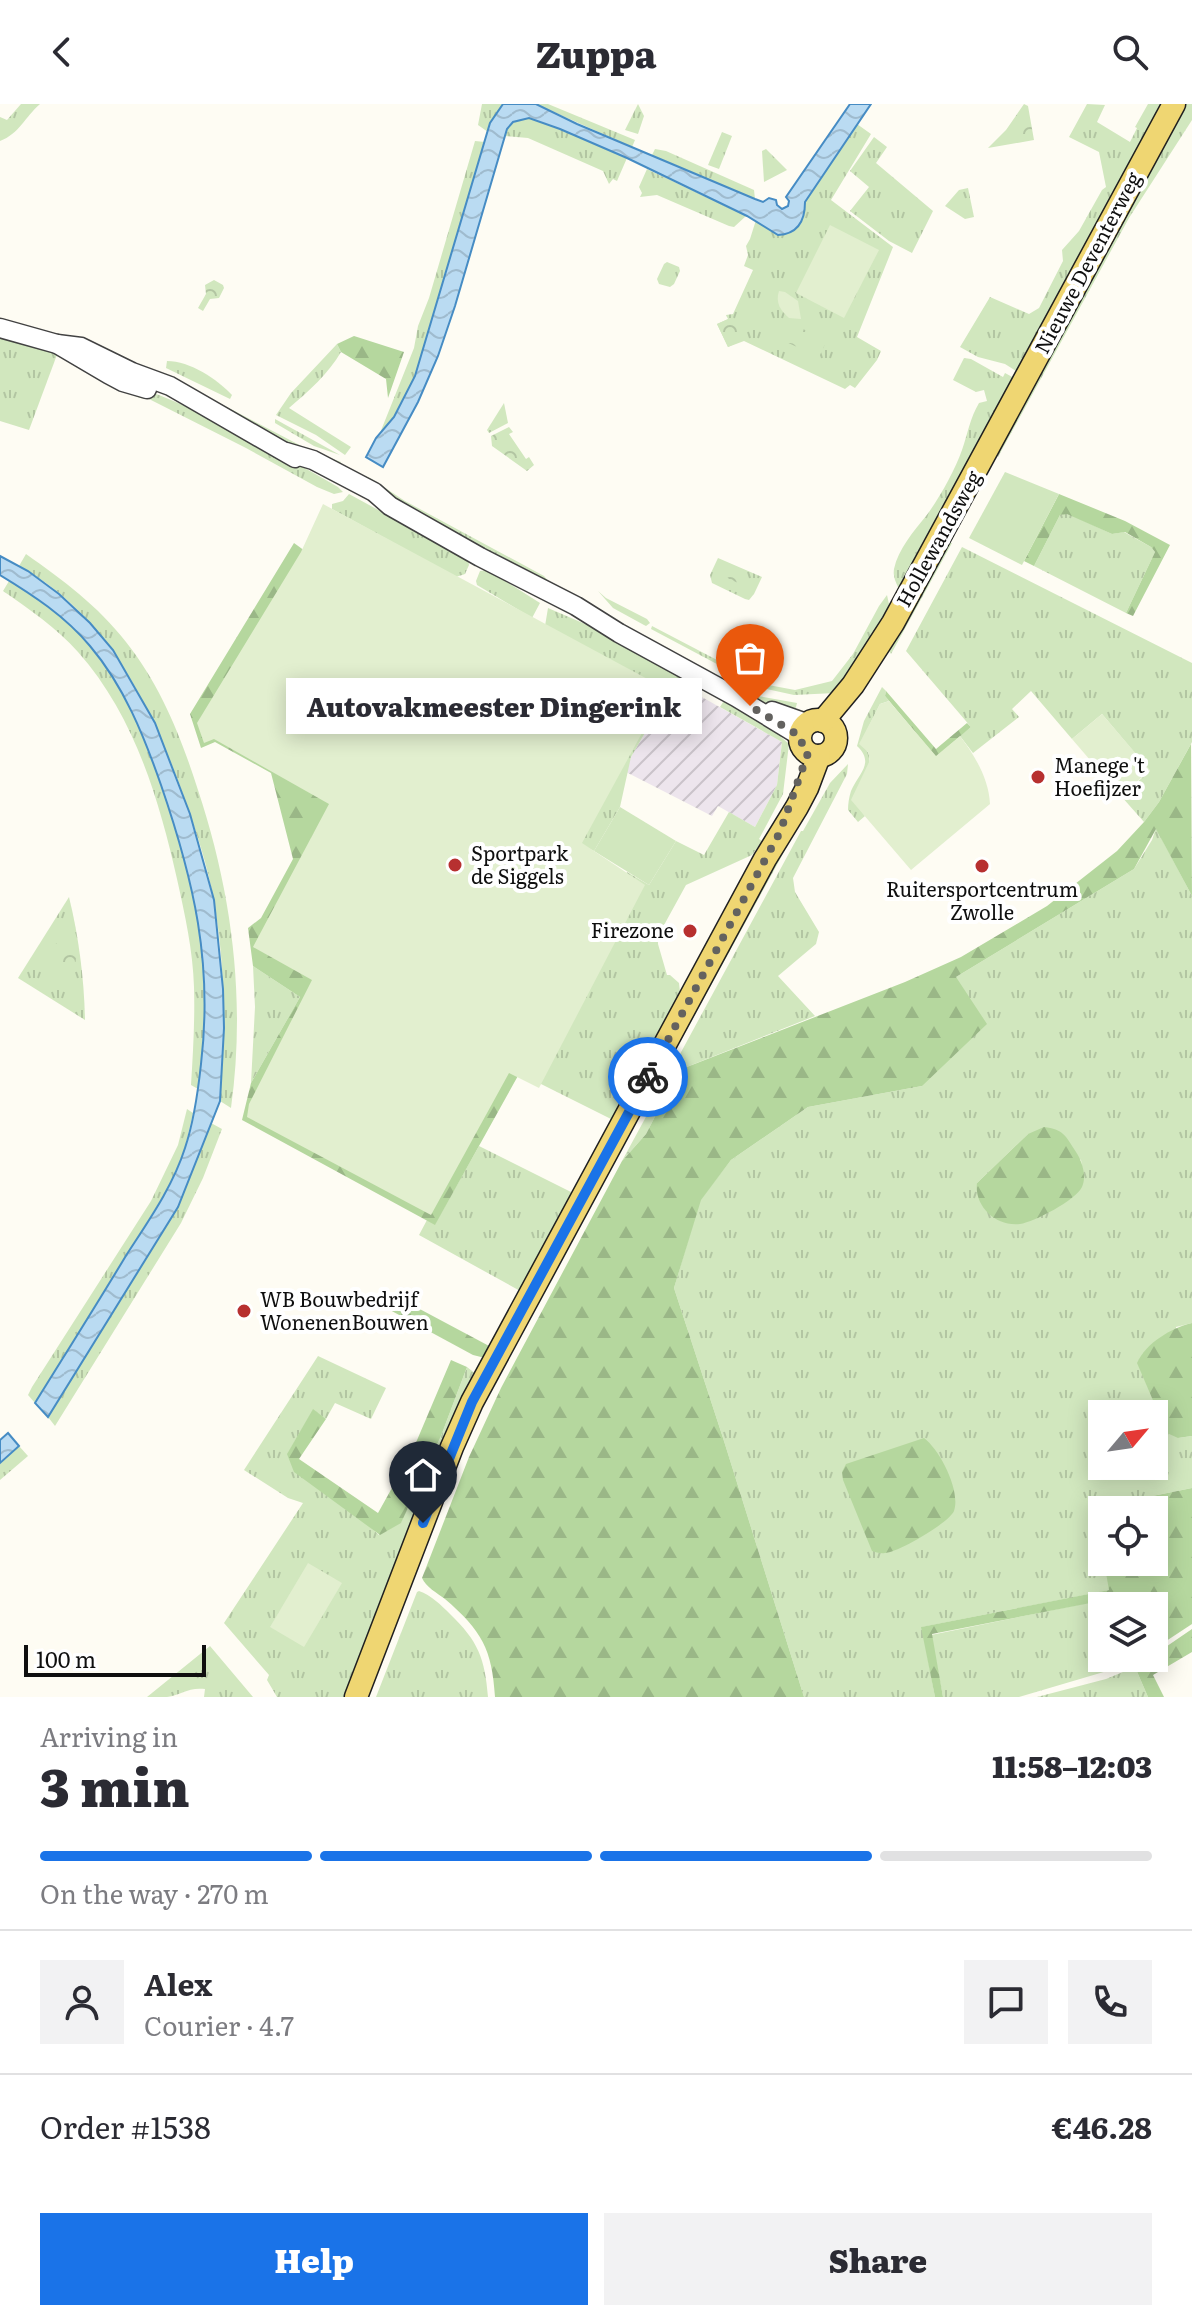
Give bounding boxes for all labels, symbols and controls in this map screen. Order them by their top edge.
text: Zuppa [536,26,656,79]
icon: back [40,30,84,74]
icon: search [1108,30,1152,74]
street label: Nieuwe Deventerweg [1026,165,1147,358]
street label: Hollewandsweg [887,464,988,612]
pin [716,624,784,706]
icon: bag [728,636,772,680]
callout: Autovakmeester Dingerink [286,678,702,734]
text: Autovakmeester Dingerink [307,686,681,725]
place label: Manege 't Hoefijzer [1054,749,1145,802]
marker: Manege 't Hoefijzer [1029,768,1047,786]
place label: Sportpark de Siggels [471,837,569,890]
marker: Sportpark de Siggels [446,856,464,874]
marker: Ruitersportcentrum Zwolle [973,857,991,875]
place label: Ruitersportcentrum Zwolle [886,873,1078,926]
place label: Firezone [591,914,674,944]
marker: Firezone [681,922,699,940]
courier [608,1037,688,1117]
icon: bike [626,1055,670,1099]
place label: WB Bouwbedrijf WonenenBouwen [260,1283,429,1336]
marker: WB Bouwbedrijf WonenenBouwen [235,1302,253,1320]
north arrow [1088,1400,1168,1480]
map controls [1088,1400,1168,1672]
pin [389,1441,457,1523]
icon: home [401,1453,445,1497]
button: locate [1088,1496,1168,1576]
button: layers [1088,1592,1168,1672]
scale bar [24,1641,206,1677]
text: 100 m [36,1642,96,1675]
text: Arriving in [40,1716,178,1755]
text: 11:58–12:03 [992,1743,1152,1787]
text: 3 min [40,1746,190,1823]
text: On the way · 270 m [40,1873,269,1912]
button: person [40,1960,124,2044]
button: chat [964,1960,1048,2044]
button: phone [1068,1960,1152,2044]
text: Alex [144,1961,212,2005]
text: Courier · 4.7 [144,2005,294,2044]
text: Order #1538 [40,2104,211,2148]
text: €46.28 [1052,2104,1152,2148]
button: Help [40,2213,588,2305]
button: Share [604,2213,1152,2305]

